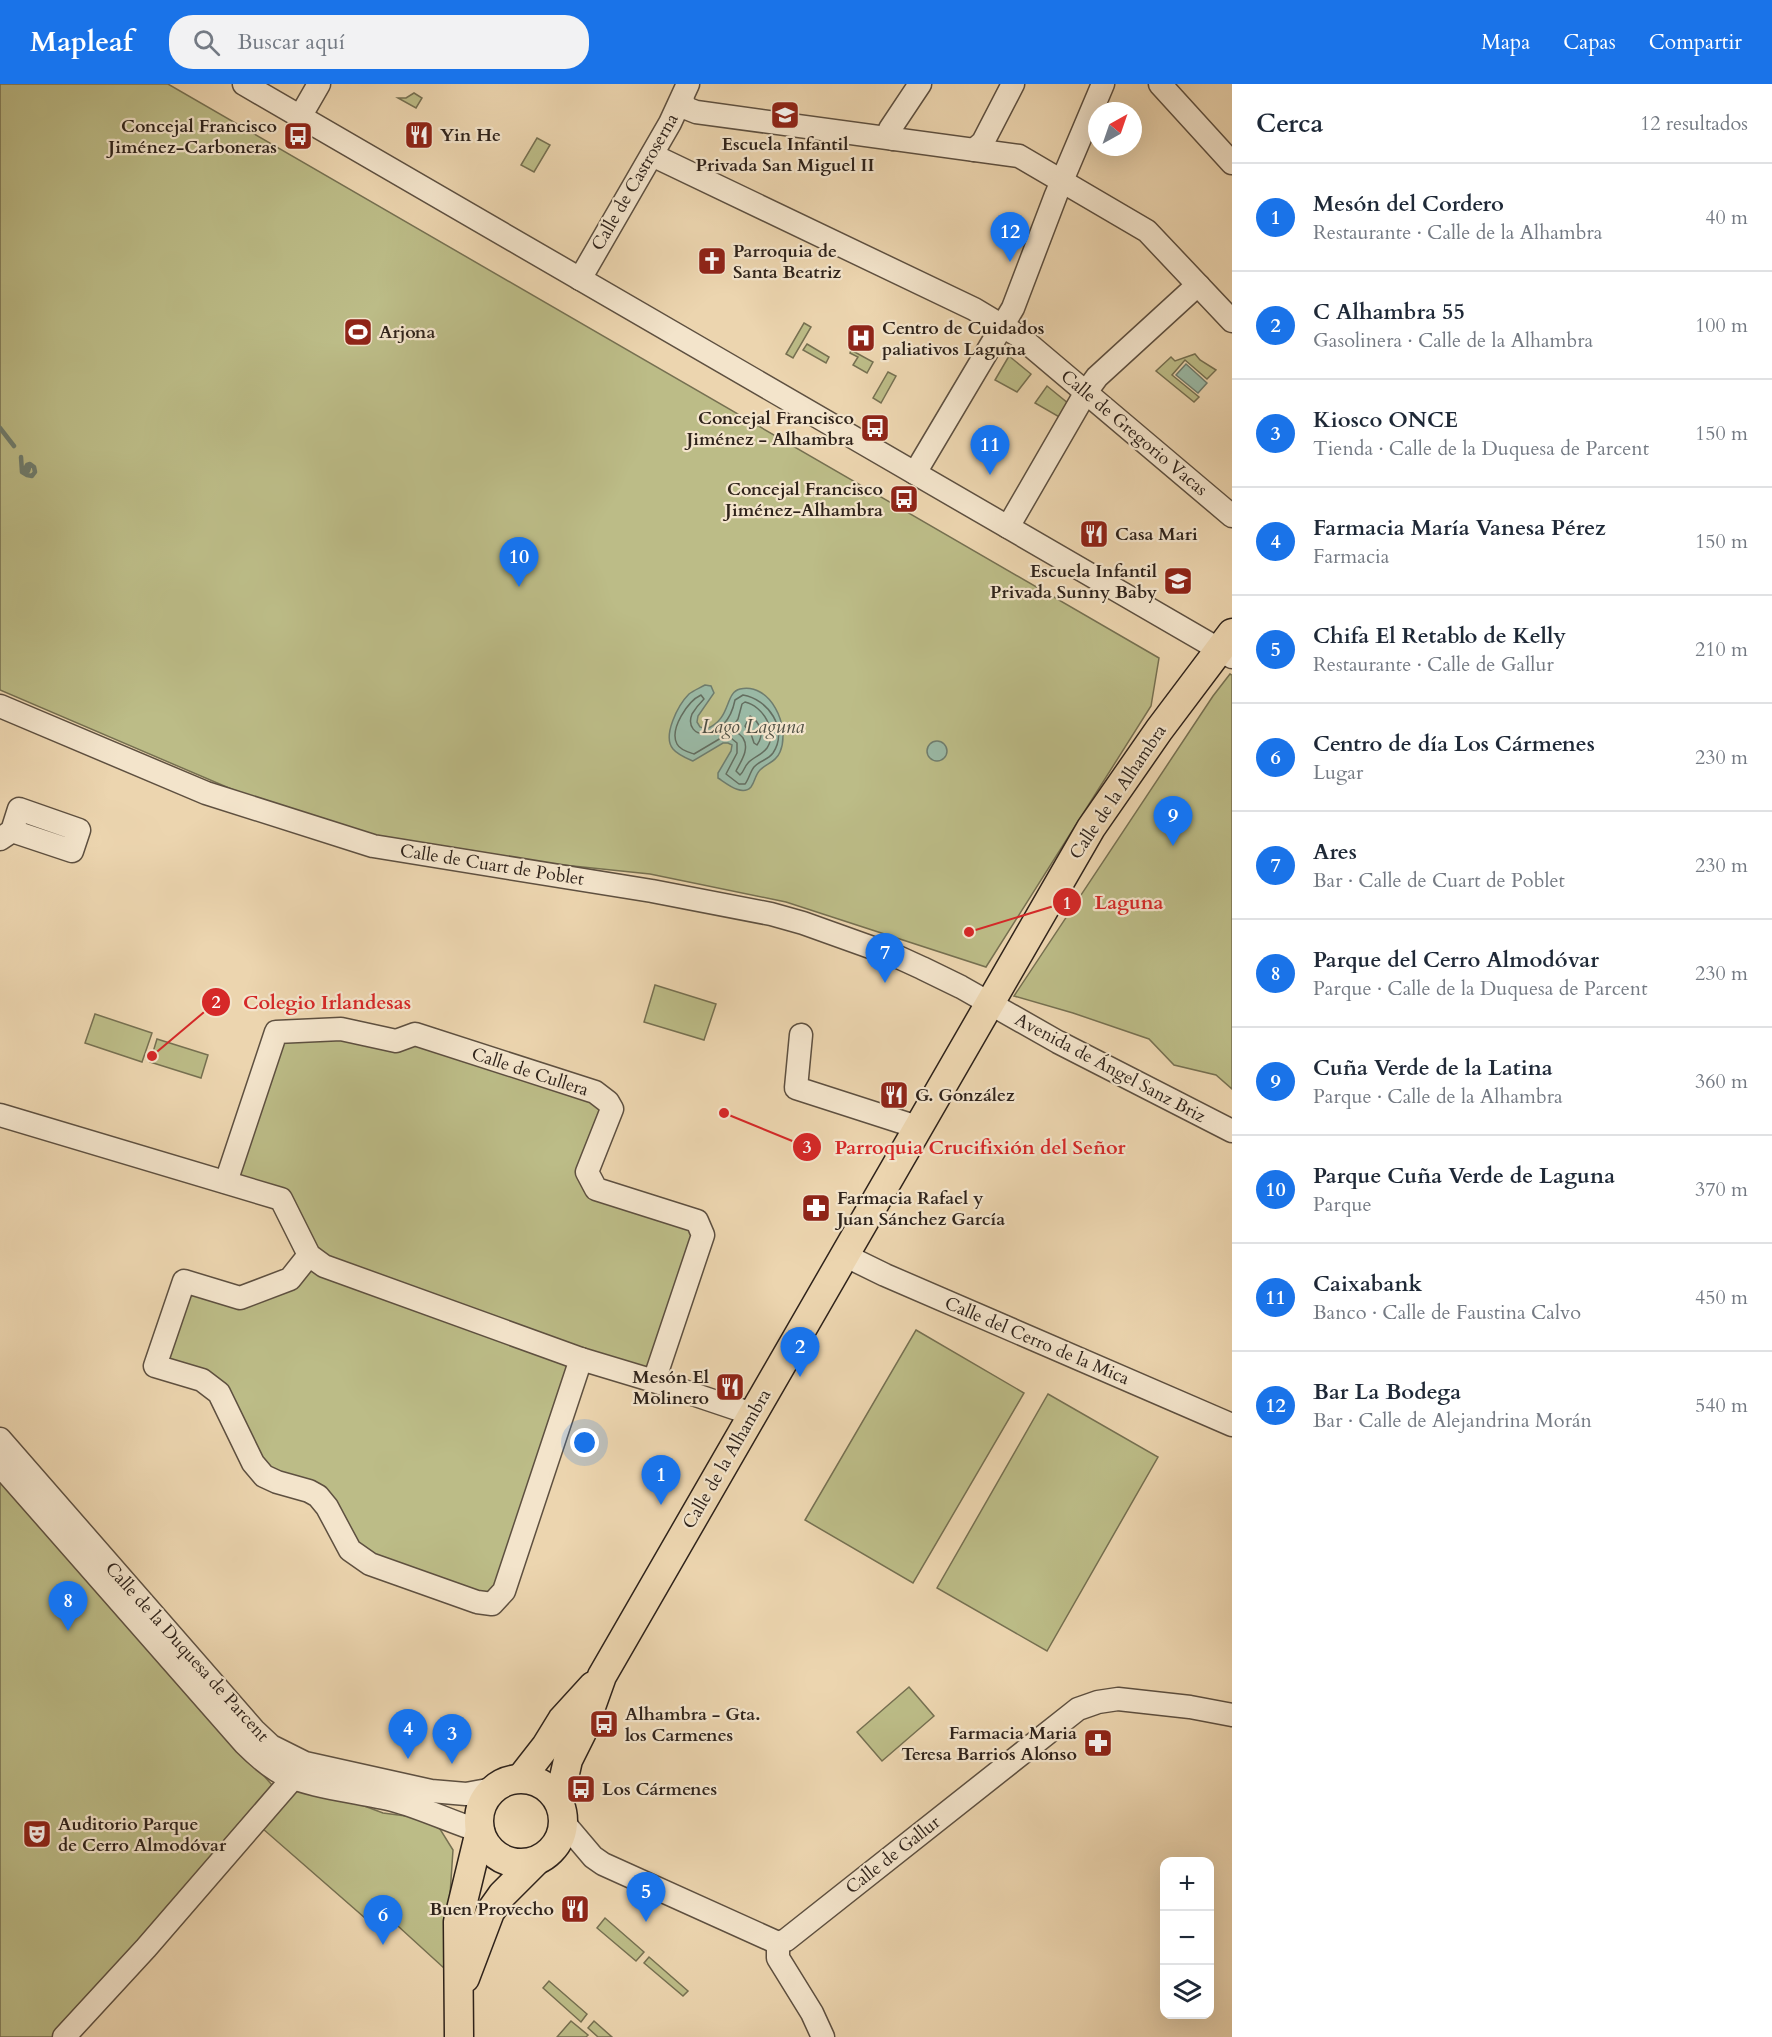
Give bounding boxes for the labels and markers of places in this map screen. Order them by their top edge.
school or university icon: Escuela Infantil Privada San Miguel II [769,99,801,131]
place label: Concejal Francisco Jiménez-Carboneras [105,114,277,160]
restaurant icon: Yin He [403,119,435,151]
bus stop icon: Concejal Francisco Jiménez-Carboneras [282,120,314,152]
place label: Yin He [440,123,501,148]
place label: Escuela Infantil Privada San Miguel II [696,132,875,178]
pin: 12 [990,212,1030,262]
place label: Parroquia de Santa Beatriz [733,239,842,285]
church icon: Parroquia de Santa Beatriz [696,245,728,277]
sports icon: Arjona [342,316,374,348]
place label: Centro de Cuidados paliativos Laguna [882,316,1044,362]
place label: Arjona [379,320,435,345]
hospital icon: Centro de Cuidados paliativos Laguna [845,322,877,354]
place label: Concejal Francisco Jiménez - Alhambra [683,406,854,452]
bus stop icon: Concejal Francisco Jiménez - Alhambra [859,412,891,444]
pin: 11 [970,426,1010,475]
place label: Concejal Francisco Jiménez-Alhambra [722,477,883,523]
bus stop icon: Concejal Francisco Jiménez-Alhambra [888,483,920,515]
restaurant icon: Casa Mari [1078,518,1110,550]
place label: Casa Mari [1115,522,1198,547]
pin: 10 [500,538,538,587]
place label: Escuela Infantil Privada Sunny Baby [990,559,1158,605]
school or university icon: Escuela Infantil Privada Sunny Baby [1162,565,1194,597]
pin: 9 [1154,796,1192,846]
callout: Laguna [1052,883,1175,921]
pin: 7 [866,934,904,983]
callout: Colegio Irlandesas [201,983,423,1021]
restaurant icon: G. González [878,1079,910,1111]
place label: G. González [915,1083,1015,1108]
callout: Parroquia Crucifixión del Señor [792,1128,1137,1166]
place label: Farmacia Rafael y Juan Sánchez García [834,1186,1005,1232]
pharmacy icon: Farmacia Rafael y Juan Sánchez García [800,1192,832,1224]
pin: 2 [780,1328,820,1377]
place label: Mesón El Molinero [632,1365,709,1411]
restaurant icon: Mesón El Molinero [714,1371,746,1403]
pin: 1 [642,1456,680,1505]
pin: 8 [48,1582,88,1631]
place label: Alhambra - Gta. los Carmenes [625,1702,760,1748]
bus stop icon: Alhambra - Gta. los Carmenes [588,1708,620,1740]
pin: 4 [388,1710,428,1759]
pin: 3 [432,1714,472,1764]
place label: Farmacia Maria Teresa Barrios Alonso [901,1721,1077,1767]
pharmacy icon: Farmacia Maria Teresa Barrios Alonso [1082,1727,1114,1759]
bus stop icon: Los Cármenes [565,1773,597,1805]
place label: Los Cármenes [602,1777,717,1802]
place label: Auditorio Parque de Cerro Almodóvar [58,1812,227,1858]
theatre icon: Auditorio Parque de Cerro Almodóvar [21,1818,53,1850]
pin: 5 [626,1872,666,1922]
restaurant icon: Buen Provecho [559,1893,591,1925]
pin: 6 [364,1896,403,1945]
place label: Buen Provecho [429,1897,554,1922]

